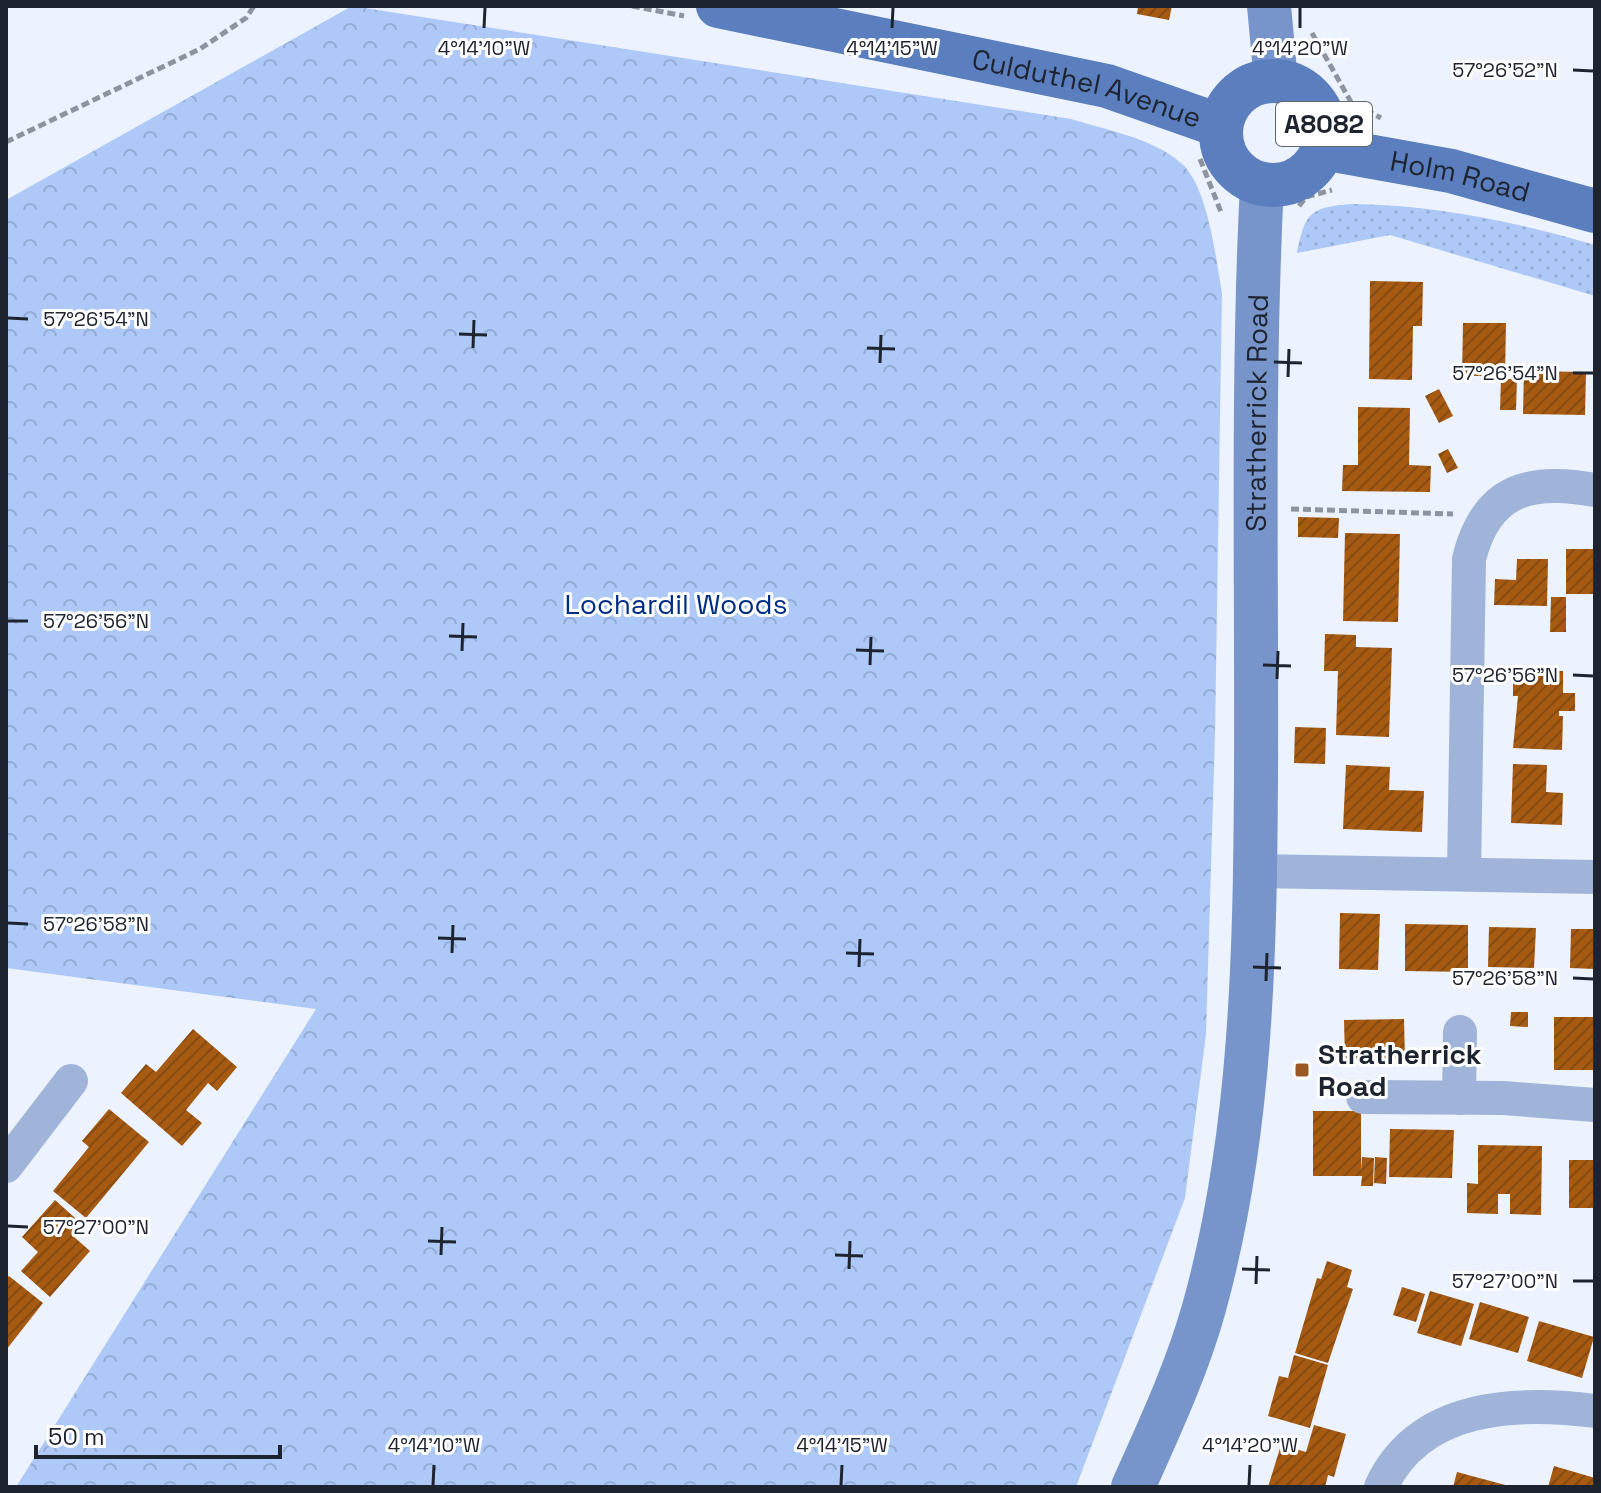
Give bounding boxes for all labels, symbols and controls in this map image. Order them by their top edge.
text: 4°14'10"W [438,35,530,61]
text: 4°14'15"W [846,35,938,61]
text: 4°14'20"W [1252,35,1348,61]
street label: Culduthel Avenue [969,41,1206,136]
text: 57°26'52"N [1452,57,1558,83]
road number: A8082 [1276,102,1372,146]
street label: Holm Road [1387,142,1534,210]
street label: Stratherrick Road [1238,294,1276,532]
text: 57°26'54"N [43,306,149,332]
text: 57°26'54"N [1452,360,1558,386]
park label: Lochardil Woods [565,586,787,622]
text: 57°26'56"N [43,608,149,634]
text: 57°26'56"N [1452,662,1558,688]
text: 57°26'58"N [43,911,149,937]
text: 57°26'58"N [1452,965,1558,991]
place label: Stratherrick Road [1318,1036,1482,1104]
marker: Stratherrick Road [1293,1061,1311,1079]
text: 57°27'00"N [43,1214,149,1240]
text: 57°27'00"N [1452,1268,1558,1294]
scale bar [36,1409,280,1459]
text: 50 m [48,1421,105,1452]
text: 4°14'10"W [388,1432,480,1458]
text: 4°14'15"W [796,1432,888,1458]
text: 4°14'20"W [1202,1432,1298,1458]

